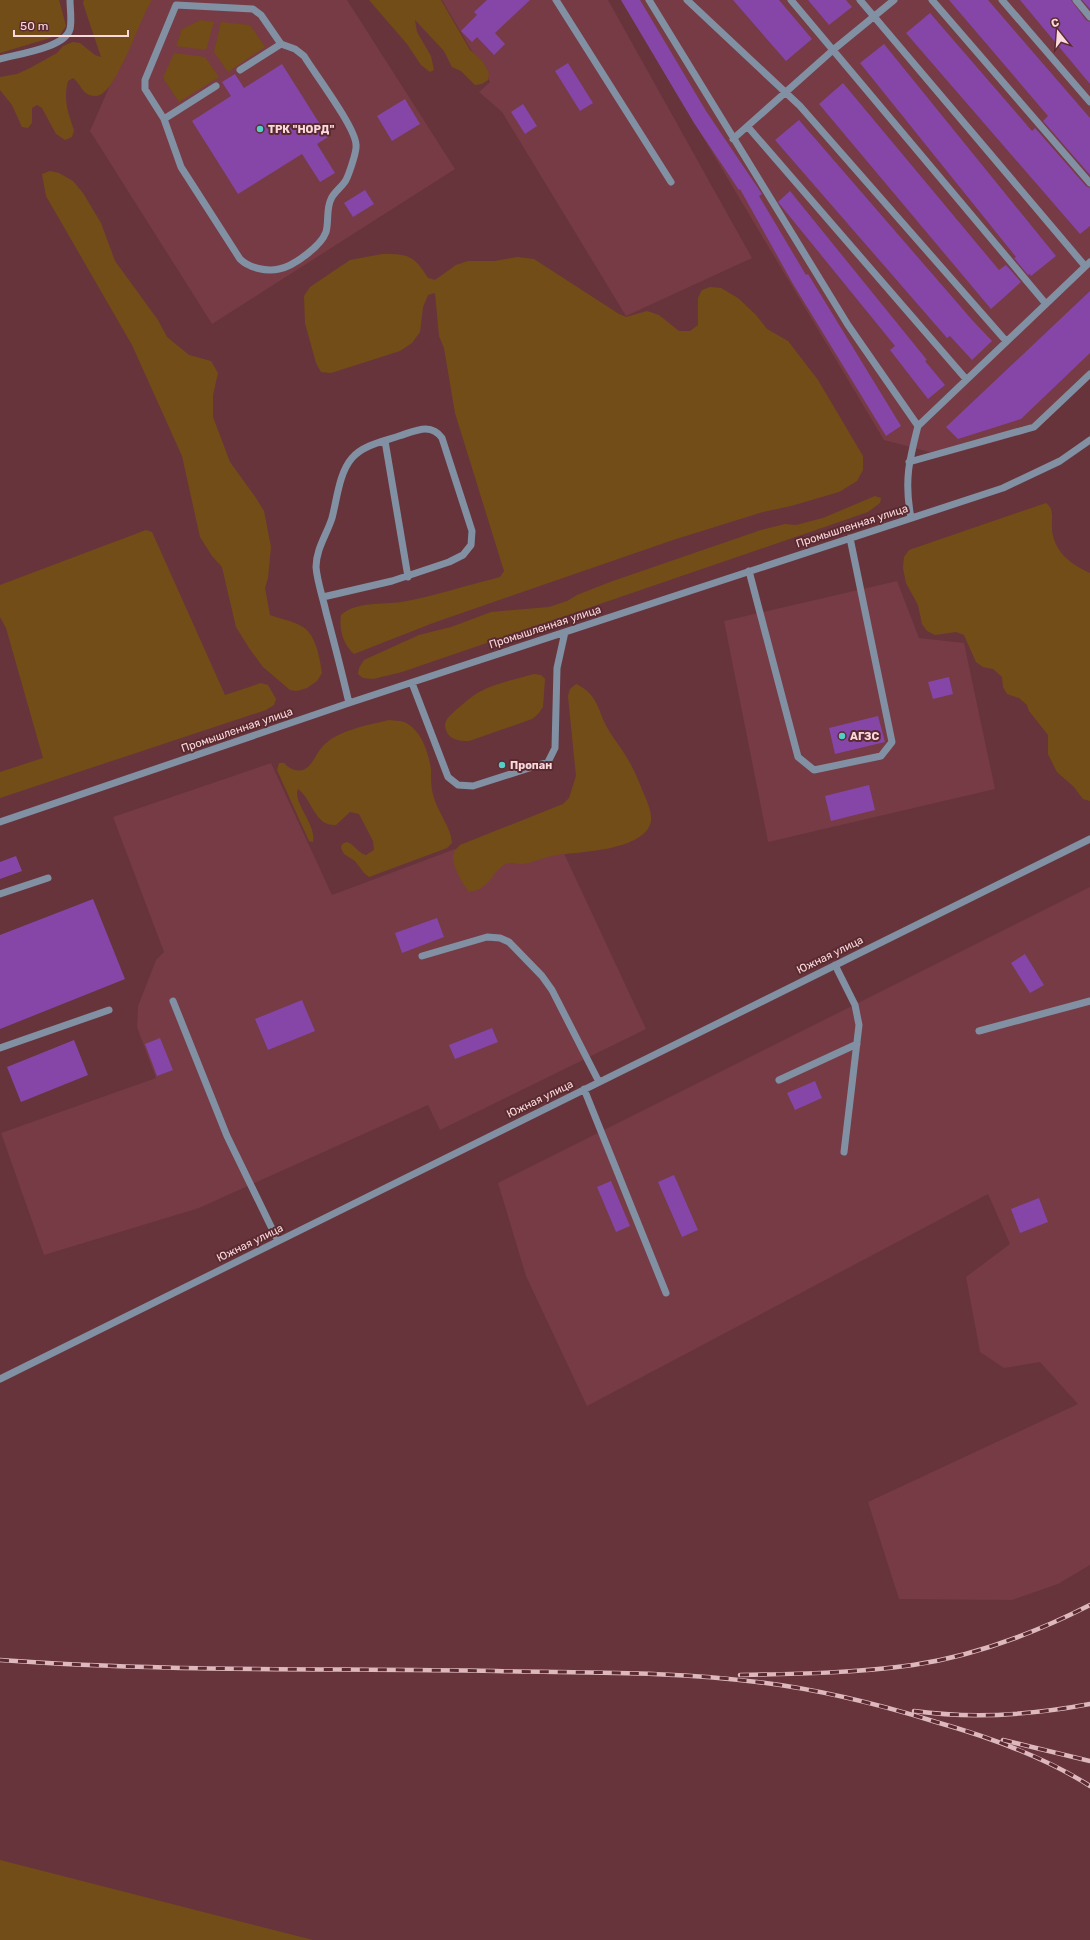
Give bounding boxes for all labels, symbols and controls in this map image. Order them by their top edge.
scale bar [14,12,128,38]
north arrow [1038,12,1078,52]
text: С [1050,15,1061,30]
text: 50 m [20,19,48,33]
place label: ТРК "НОРД" [268,123,334,136]
marker: ТРК "НОРД" [255,124,265,134]
street label: Промышленная улица [794,502,910,550]
street label: Промышленная улица [487,603,603,651]
street label: Промышленная улица [180,705,294,755]
place label: АГЗС [850,730,879,743]
marker: АГЗС [837,731,847,741]
place label: Пропан [510,759,552,772]
marker: Пропан [497,760,507,770]
street label: Южная улица [795,933,865,977]
street label: Южная улица [505,1077,575,1121]
street label: Южная улица [215,1221,285,1265]

